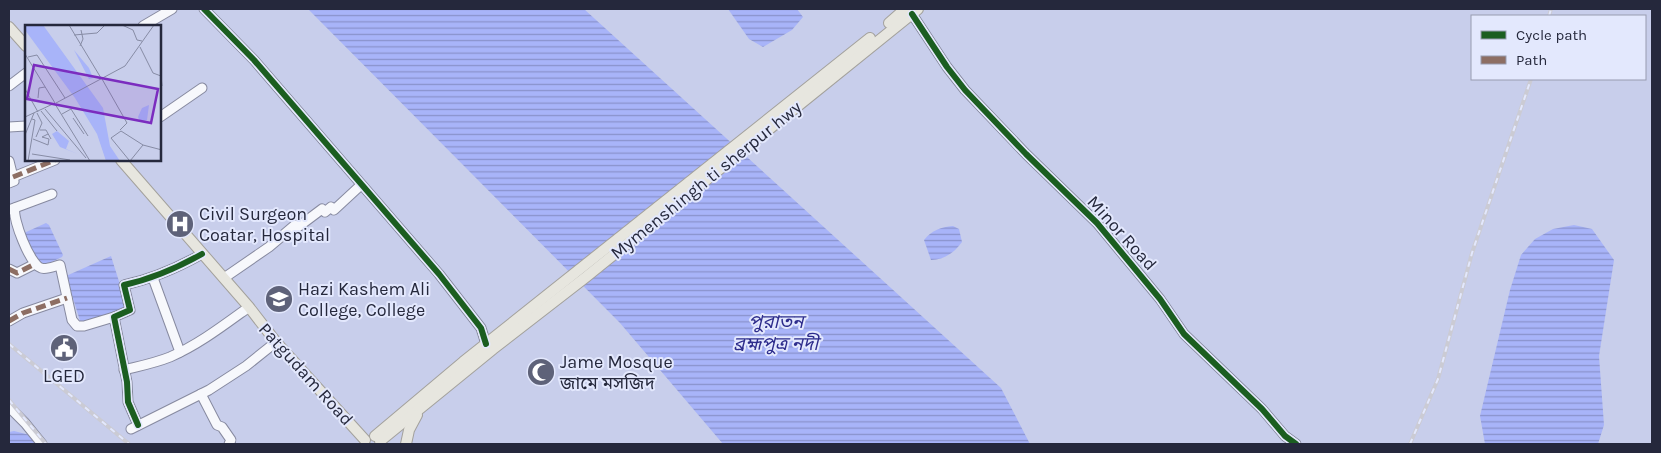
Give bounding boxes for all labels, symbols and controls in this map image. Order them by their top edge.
legend [1471,15,1646,80]
inset map [25,25,161,161]
text: Cycle path [1516,26,1587,44]
text: Path [1516,51,1547,69]
street label: Mymenshingh ti sherpur hwy [606,96,806,264]
street label: Minor Road [1083,191,1161,275]
place label: Civil Surgeon Coatar, Hospital [199,203,330,246]
hospital icon: Civil Surgeon Coatar, Hospital [165,209,195,239]
place label: Hazi Kashem Ali College, College [298,278,430,321]
school or university icon: Hazi Kashem Ali College, College [264,284,294,314]
water label: পুরাতন ব্রহ্মপুত্র নদী [733,311,822,355]
street label: Patgudam Road [254,318,358,430]
public building icon: LGED [49,333,79,363]
place label: Jame Mosque জামে মসজিদ [559,351,673,394]
mosque icon: Jame Mosque জামে মসজিদ [526,357,556,387]
place label: LGED [43,365,85,387]

